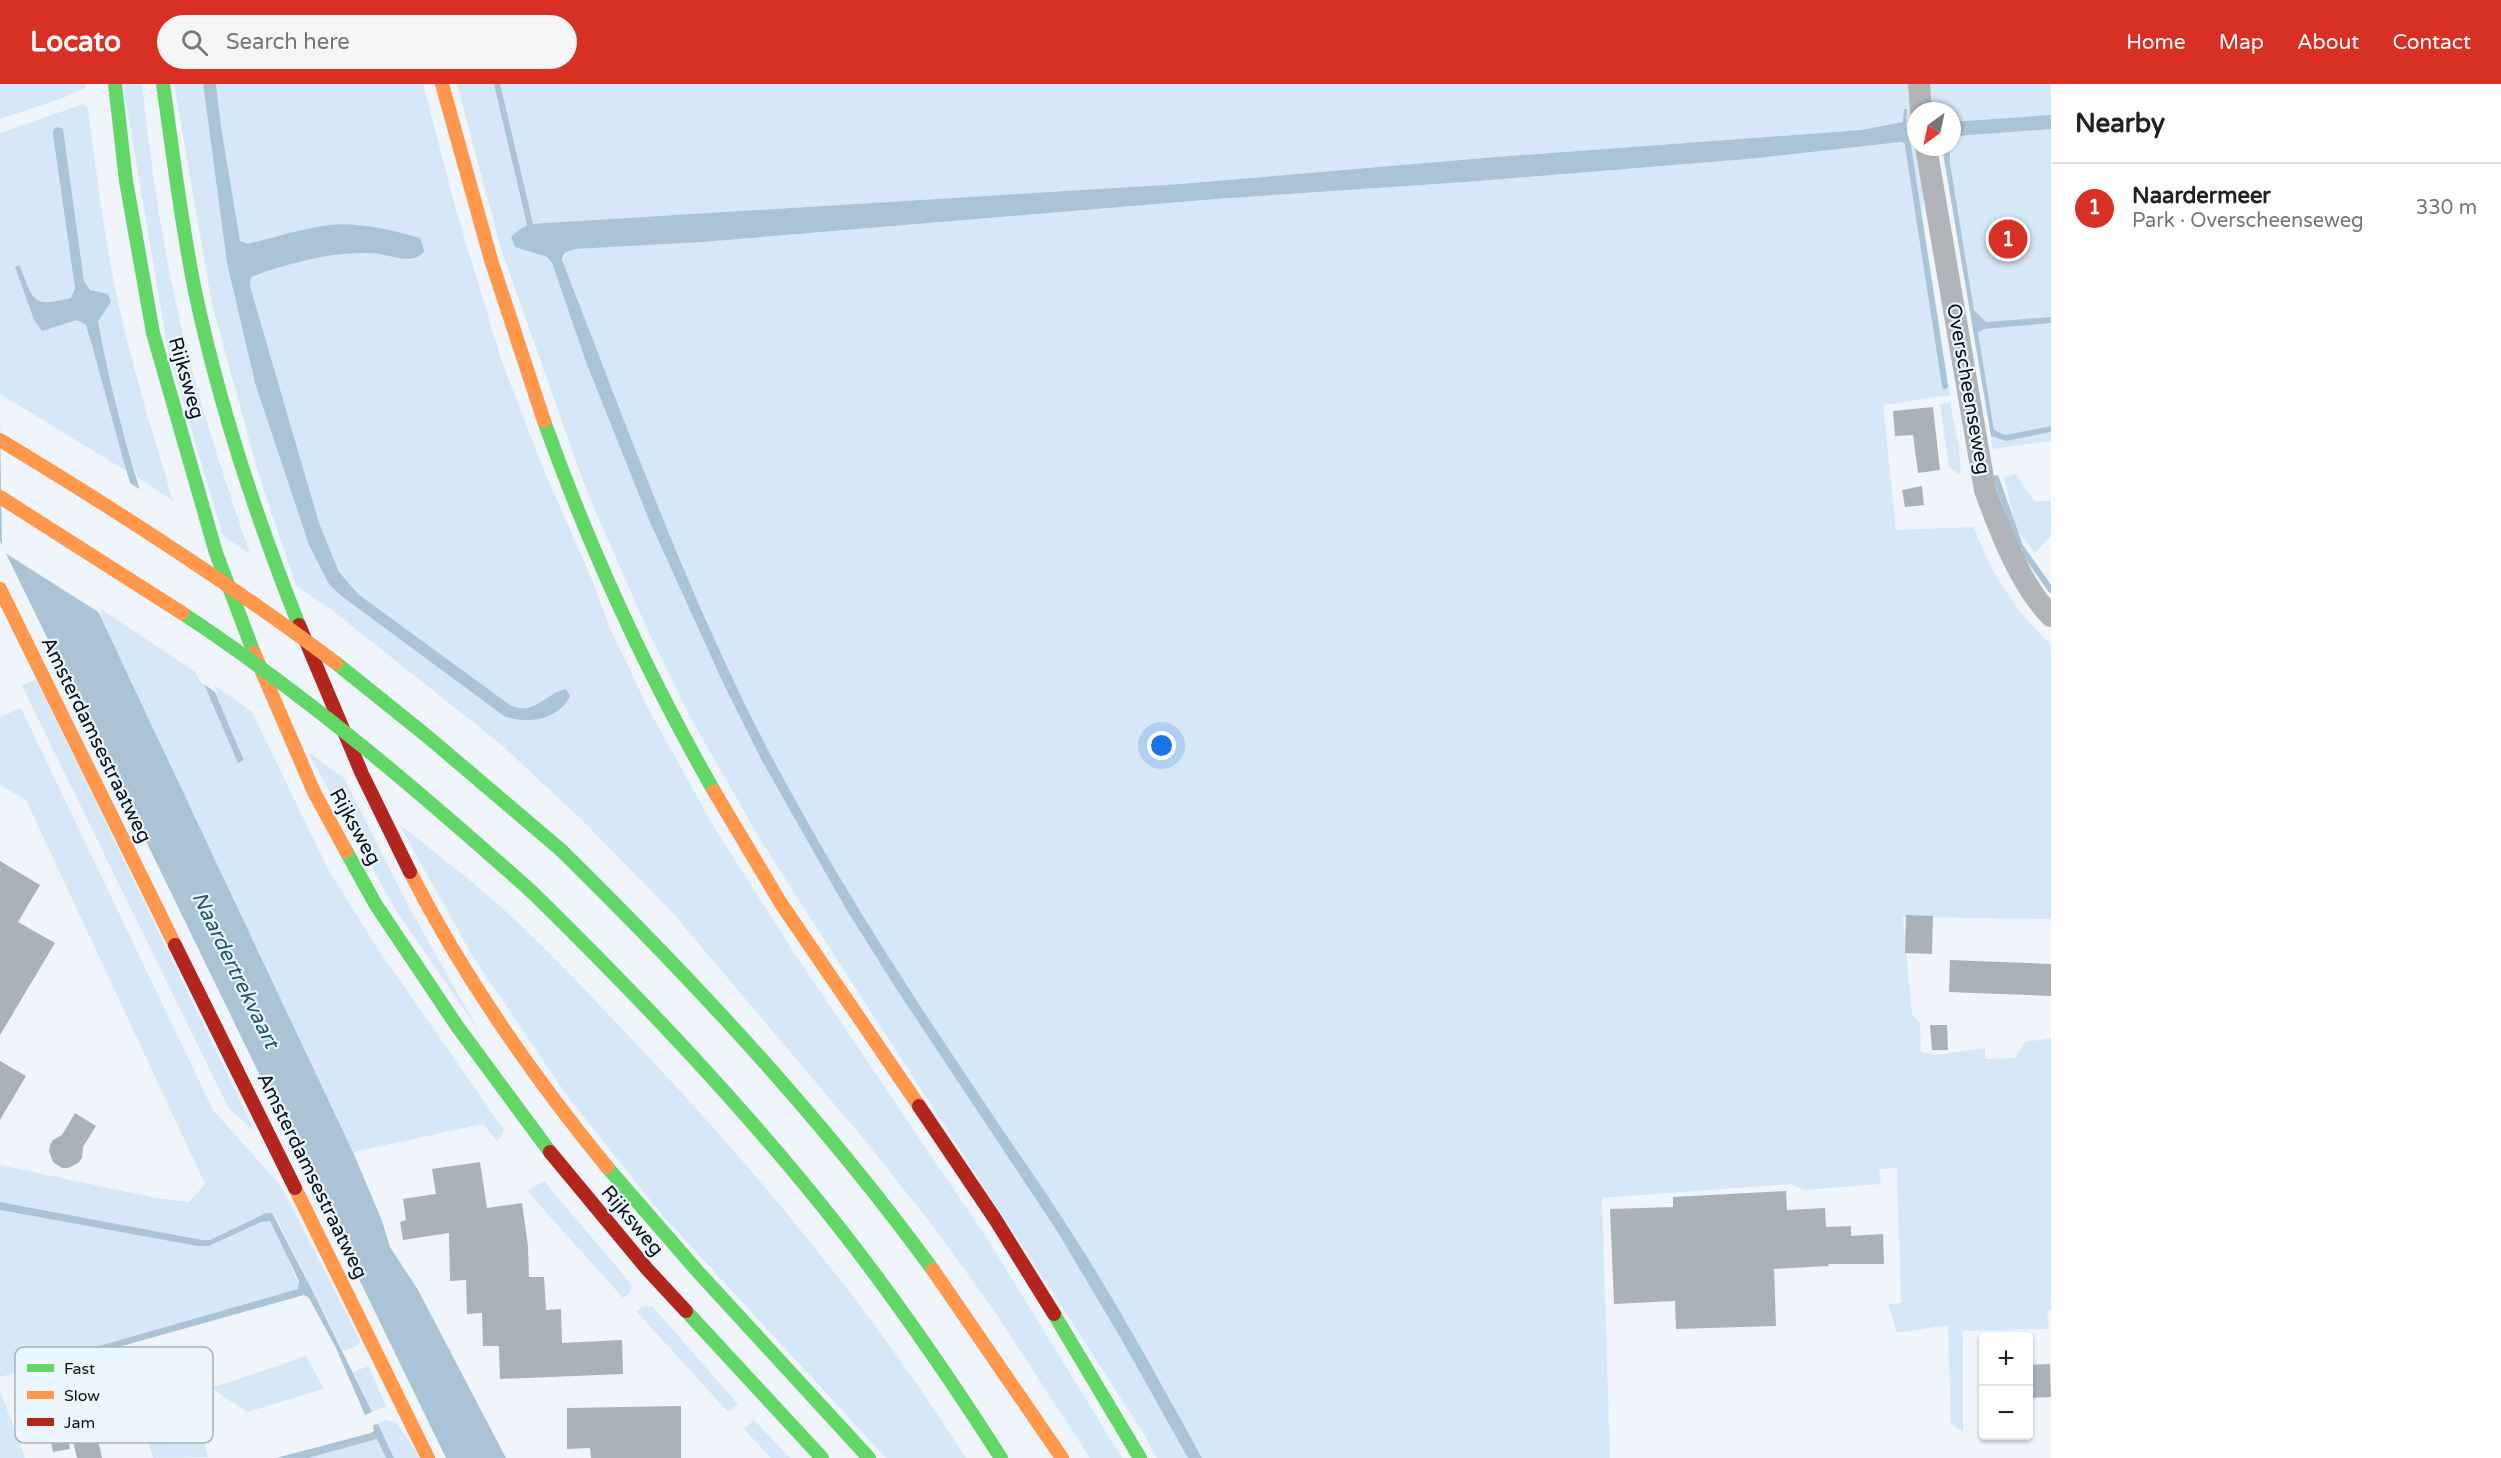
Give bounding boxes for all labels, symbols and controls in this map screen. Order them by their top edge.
search box [157,15,577,69]
text: Locato [30,25,121,59]
icon: search [178,26,211,59]
text: Search here [226,29,350,55]
text: Home [2126,30,2186,55]
text: Map [2219,30,2264,55]
text: About [2297,30,2359,55]
text: Contact [2392,30,2471,55]
north arrow [1907,102,1961,156]
text: Nearby [2075,108,2165,139]
text: Naardermeer [2132,183,2271,209]
text: 1 [2088,196,2101,220]
text: 330 m [2416,196,2477,220]
text: Park · Overscheenseweg [2132,209,2364,233]
pin: 1 [1988,216,2028,262]
street label: Overscheenseweg [1941,302,1995,476]
street label: Rijksweg [163,334,209,422]
street label: Amsterdamsestraatweg [36,633,156,847]
your location [1147,731,1176,760]
street label: Rijksweg [324,784,386,870]
water label: Naardertrekvaart [186,888,285,1054]
street label: Amsterdamsestraatweg [252,1069,372,1283]
street label: Rijksweg [596,1181,668,1261]
map controls [1979,1332,2033,1440]
button: + [1979,1332,2033,1386]
legend [15,1347,213,1443]
text: Fast [64,1359,95,1379]
text: Slow [64,1386,100,1406]
button: − [1979,1386,2033,1440]
text: Jam [64,1413,95,1433]

